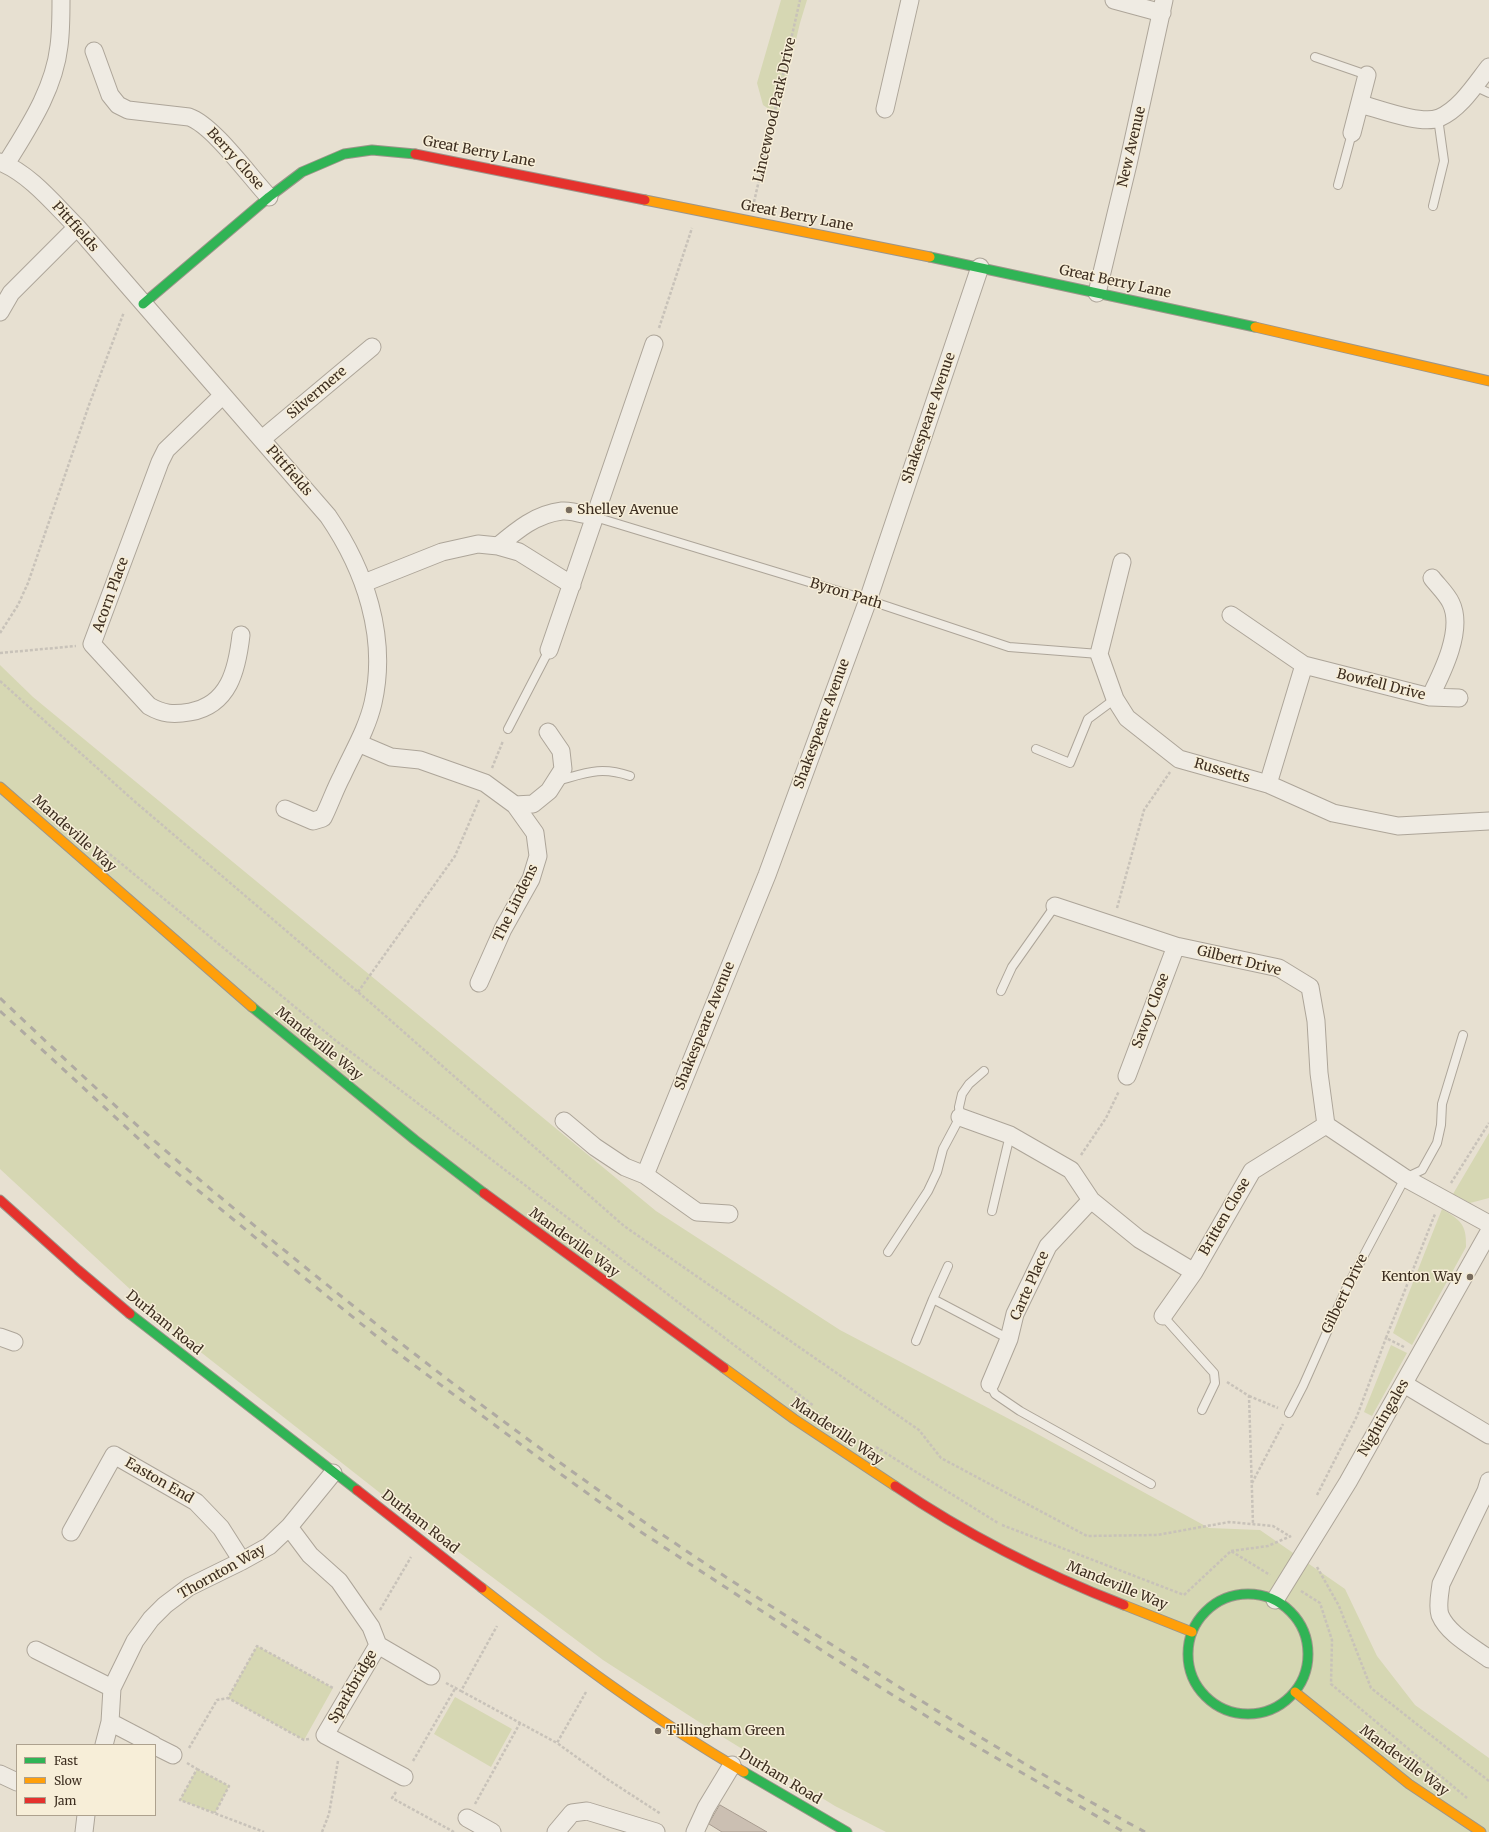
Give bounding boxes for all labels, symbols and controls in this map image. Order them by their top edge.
street label: Lincewood Park Drive [750,36,800,184]
street label: New Avenue [1115,105,1149,189]
street label: Berry Close [203,125,267,193]
street label: Great Berry Lane [421,133,537,171]
street label: Great Berry Lane [739,197,855,235]
street label: Pittfields [48,199,102,255]
street label: Great Berry Lane [1058,262,1172,302]
street label: Shakespeare Avenue [899,350,959,486]
street label: Silvermere [284,363,350,423]
street label: Pittfields [263,442,315,500]
place label: Shelley Avenue [577,502,678,518]
marker: Shelley Avenue [564,505,574,515]
street label: Acorn Place [90,555,132,635]
street label: Byron Path [808,575,884,613]
street label: Shakespeare Avenue [791,657,853,791]
street label: Bowfell Drive [1335,666,1427,704]
street label: Russetts [1192,755,1252,787]
street label: Mandeville Way [29,792,119,876]
street label: The Lindens [490,862,542,944]
street label: Gilbert Drive [1195,942,1283,980]
street label: Shakespeare Avenue [672,959,738,1093]
street label: Savoy Close [1129,971,1173,1051]
street label: Mandeville Way [272,1004,366,1084]
street label: Britten Close [1196,1175,1254,1259]
street label: Mandeville Way [526,1205,622,1281]
street label: Carte Place [1007,1249,1053,1323]
street label: Gilbert Drive [1319,1252,1371,1336]
place label: Kenton Way [1381,1269,1462,1285]
marker: Kenton Way [1465,1272,1475,1282]
street label: Durham Road [122,1287,206,1359]
street label: Nightingales [1355,1376,1413,1460]
street label: Mandeville Way [788,1395,886,1469]
street label: Easton End [122,1455,196,1507]
street label: Durham Road [378,1487,462,1557]
street label: Thornton Way [175,1541,269,1603]
street label: Mandeville Way [1064,1558,1170,1614]
street label: Sparkbridge [325,1647,381,1727]
street label: Mandeville Way [1356,1722,1452,1800]
place label: Tillingham Green [666,1723,785,1739]
marker: Tillingham Green [653,1726,663,1736]
legend [16,1744,156,1816]
street label: Durham Road [736,1746,824,1808]
text: Fast [54,1753,78,1768]
text: Slow [54,1773,82,1788]
text: Jam [54,1793,76,1808]

